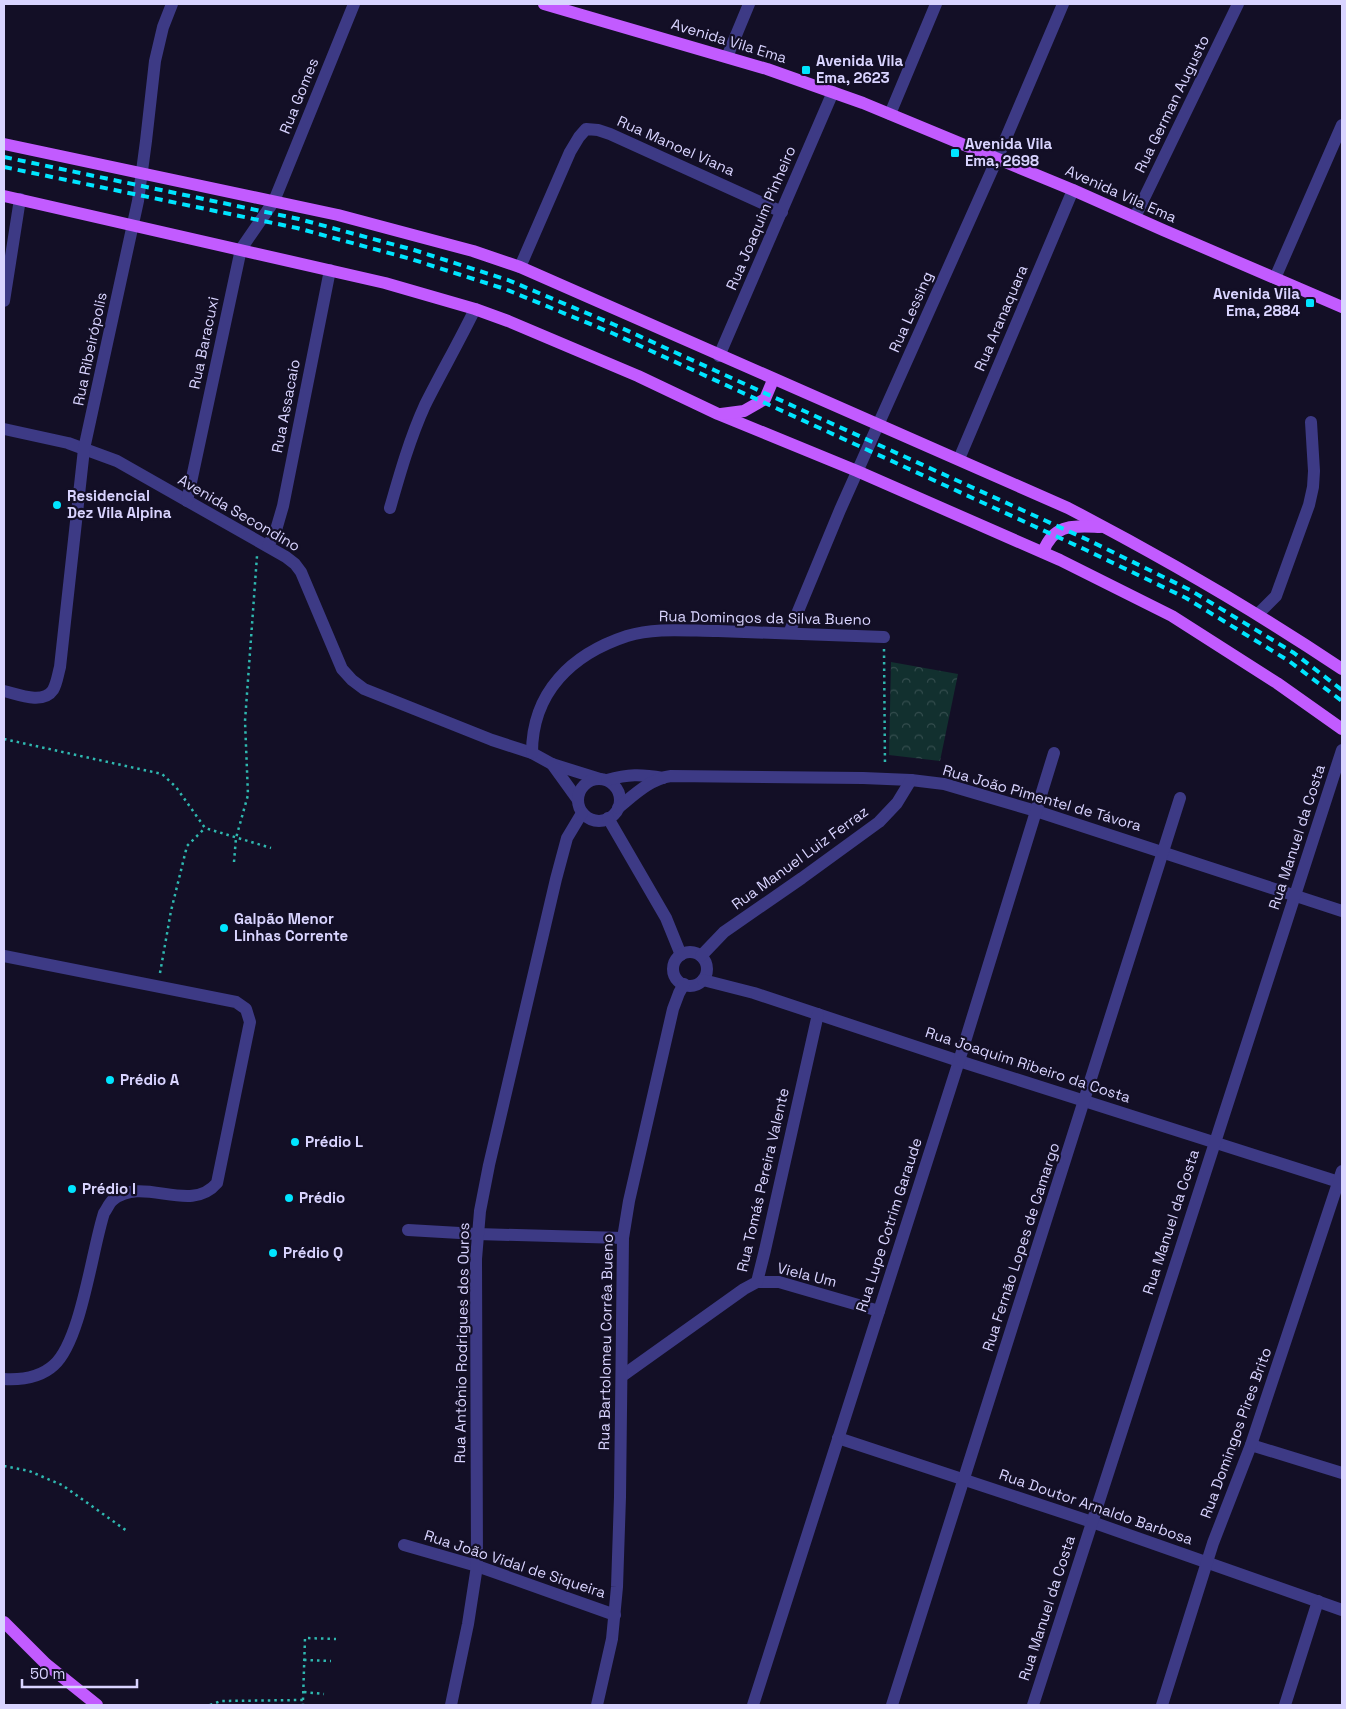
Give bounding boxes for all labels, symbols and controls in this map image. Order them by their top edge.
street label: Avenida Vila Ema [669,14,790,67]
street label: Rua German Augusto [1130,32,1213,176]
place label: Avenida Vila Ema, 2623 [816,51,903,87]
street label: Rua Gomes [275,55,322,136]
marker: Avenida Vila Ema, 2623 [800,64,812,76]
street label: Rua Manoel Viana [614,111,738,180]
place label: Avenida Vila Ema, 2698 [965,134,1052,170]
street label: Rua Joaquim Pinheiro [722,143,800,293]
marker: Avenida Vila Ema, 2698 [949,147,961,159]
street label: Avenida Vila Ema [1063,161,1180,227]
street label: Rua Aranaquara [970,262,1032,374]
street label: Rua Lessing [884,268,937,355]
place label: Avenida Vila Ema, 2884 [1213,284,1300,320]
street label: Rua Ribeirópolis [68,290,111,407]
street label: Rua Baracuxi [184,295,223,391]
marker: Avenida Vila Ema, 2884 [1304,297,1316,309]
street label: Rua Assacaio [267,357,304,454]
street label: Avenida Secondino [175,470,304,555]
place label: Residencial Dez Vila Alpina [67,486,172,522]
marker: Residencial Dez Vila Alpina [51,499,63,511]
street label: Rua Domingos da Silva Bueno [659,606,871,629]
street label: Rua João Pimentel de Távora [941,760,1144,835]
street label: Rua Manuel da Costa [1264,761,1329,912]
street label: Rua Manuel Luiz Ferraz [728,802,872,914]
place label: Galpão Menor Linhas Corrente [234,909,349,945]
marker: Galpão Menor Linhas Corrente [218,922,230,934]
street label: Rua Joaquim Ribeiro da Costa [923,1022,1134,1107]
place label: Prédio A [120,1070,180,1089]
marker: Prédio A [104,1074,116,1086]
street label: Rua Tomás Pereira Valente [732,1086,793,1274]
place label: Prédio L [305,1132,363,1151]
street label: Rua Lupe Cotrim Garaude [851,1135,926,1315]
marker: Prédio L [289,1136,301,1148]
street label: Rua Fernão Lopes de Camargo [978,1140,1063,1354]
street label: Rua Manuel da Costa [1138,1146,1203,1297]
place label: Prédio I [82,1179,136,1198]
marker: Prédio I [66,1183,78,1195]
place label: Prédio [299,1188,345,1207]
marker: Prédio [283,1192,295,1204]
street label: Rua Antônio Rodrigues dos Ouros [450,1222,473,1464]
street label: Rua Bartolomeu Corrêa Bueno [594,1233,617,1451]
place label: Prédio Q [283,1243,343,1262]
marker: Prédio Q [267,1247,279,1259]
street label: Viela Um [775,1258,839,1291]
street label: Rua Domingos Pires Brito [1196,1345,1275,1521]
street label: Rua Doutor Arnaldo Barbosa [997,1464,1196,1549]
street label: Rua João Vidal de Siqueira [422,1525,609,1602]
street label: Rua Manuel da Costa [1014,1532,1079,1683]
scale bar [22,1656,138,1688]
text: 50 m [30,1664,65,1683]

